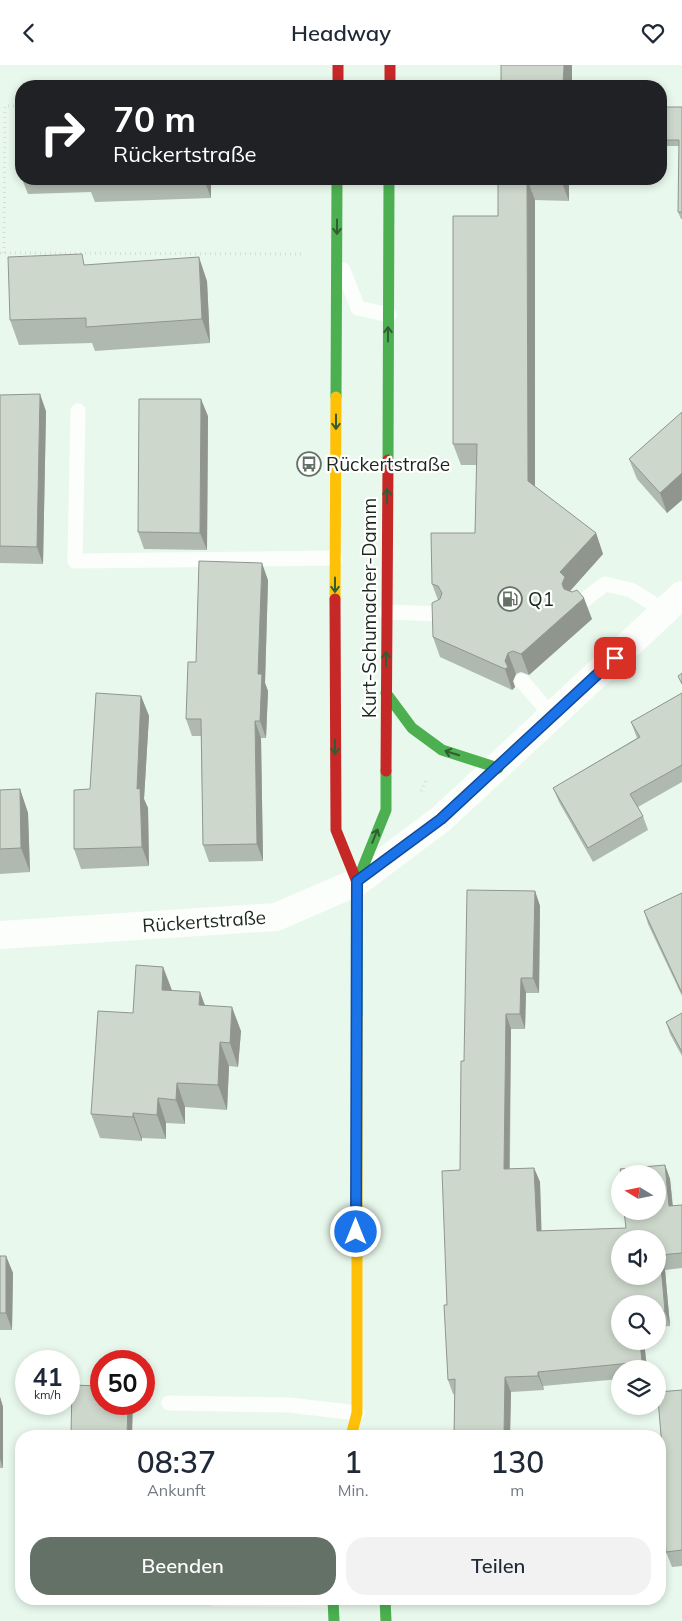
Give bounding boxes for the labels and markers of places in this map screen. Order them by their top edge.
bus stop icon: Rückertstraße [296,451,322,477]
place label: Rückertstraße [326,452,450,476]
fuel station icon: Q1 [497,586,523,612]
place label: Q1 [528,587,554,611]
pin [594,637,636,679]

